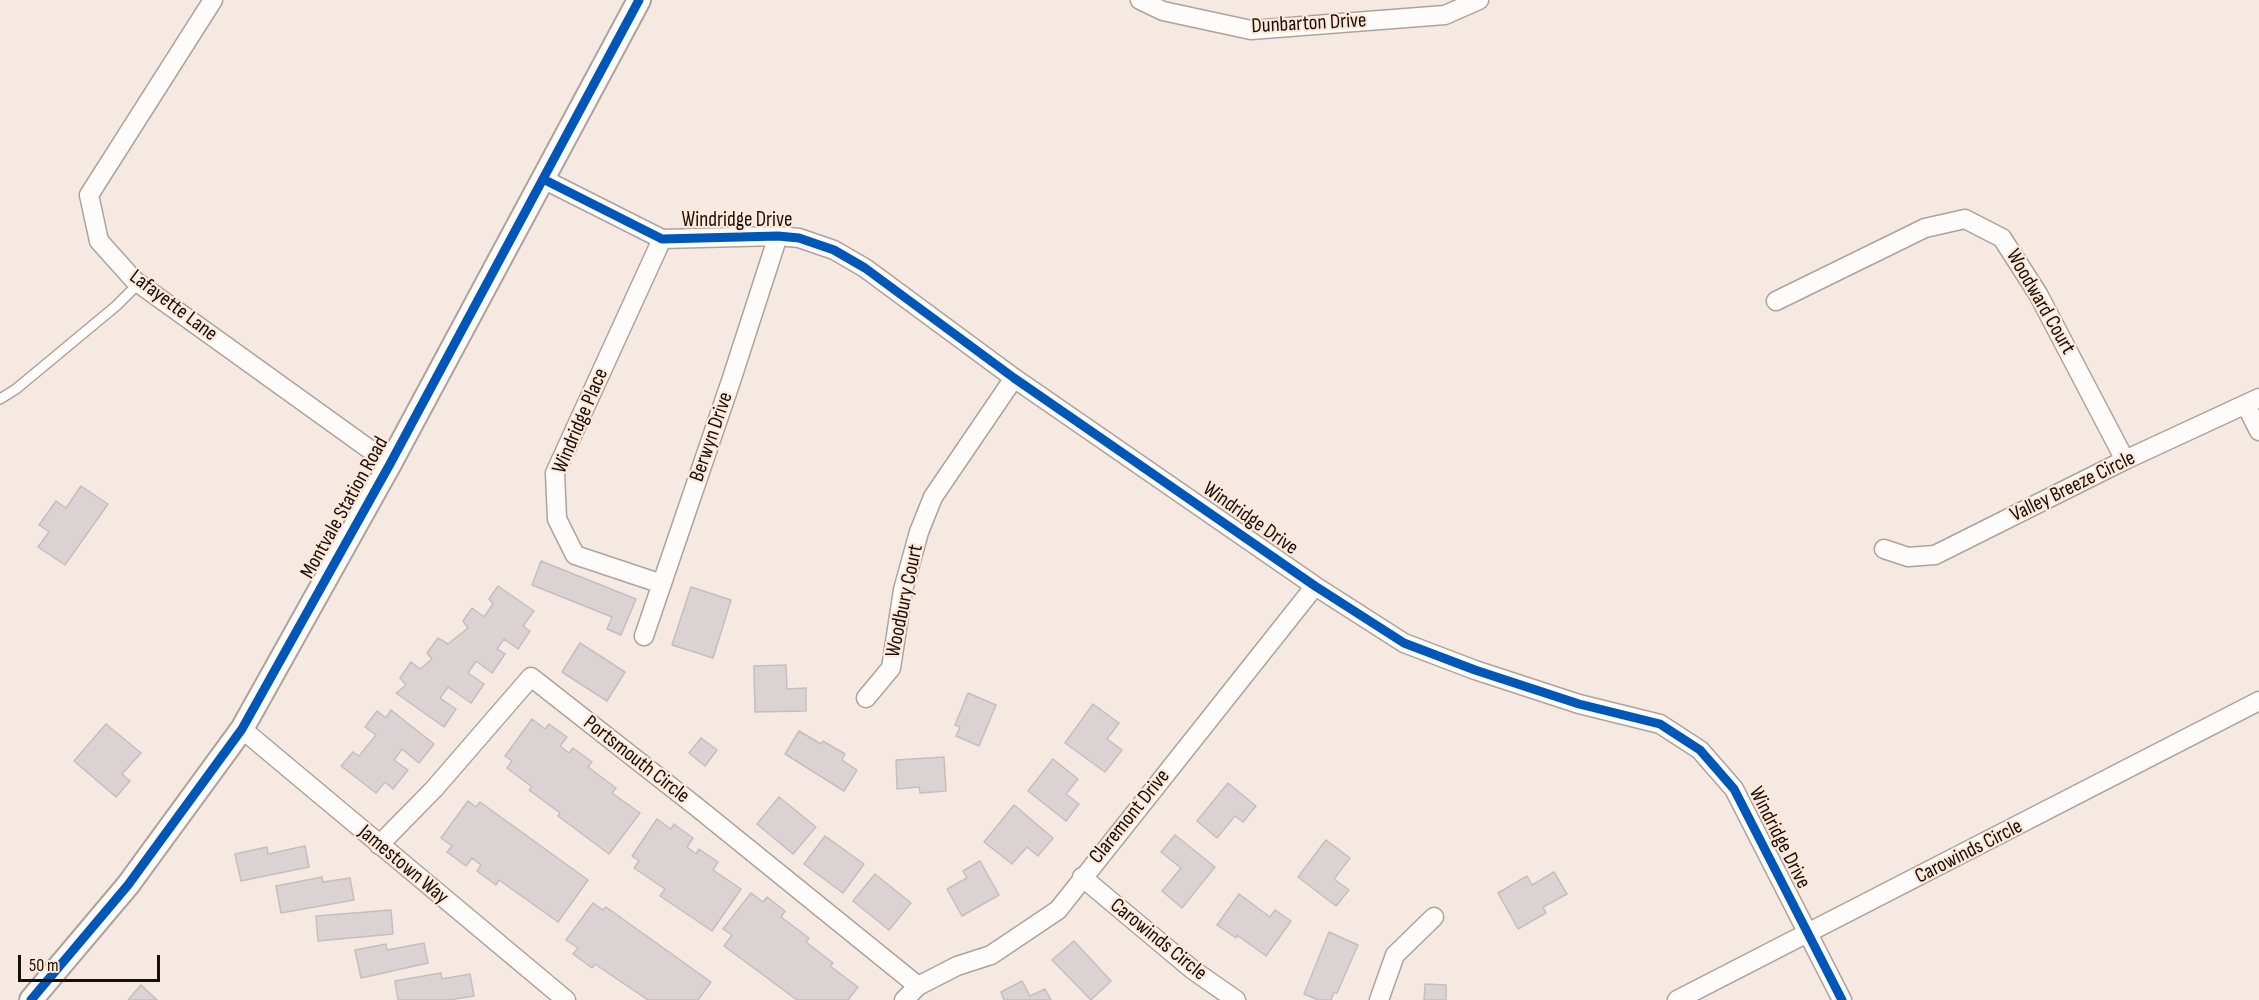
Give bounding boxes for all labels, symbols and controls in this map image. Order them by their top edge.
street label: Dunbarton Drive [1251,8,1367,40]
street label: Windridge Drive [682,208,792,234]
street label: Woodward Court [2000,245,2080,359]
street label: Lafayette Lane [124,265,222,347]
street label: Windridge Place [548,365,614,477]
street label: Berwyn Drive [685,389,739,485]
street label: Montvale Station Road [296,433,394,583]
street label: Valley Breeze Circle [2006,446,2140,528]
street label: Windridge Drive [1197,477,1303,561]
street label: Woodbury Court [881,542,929,660]
street label: Portsmouth Circle [578,711,694,809]
street label: Claremont Drive [1084,765,1176,869]
street label: Windridge Drive [1743,783,1815,893]
street label: Carowinds Circle [1911,814,2027,890]
street label: Jamestown Way [353,820,453,910]
street label: Carowinds Circle [1105,893,1211,987]
scale bar [21,943,164,981]
text: 50 m [29,955,59,976]

